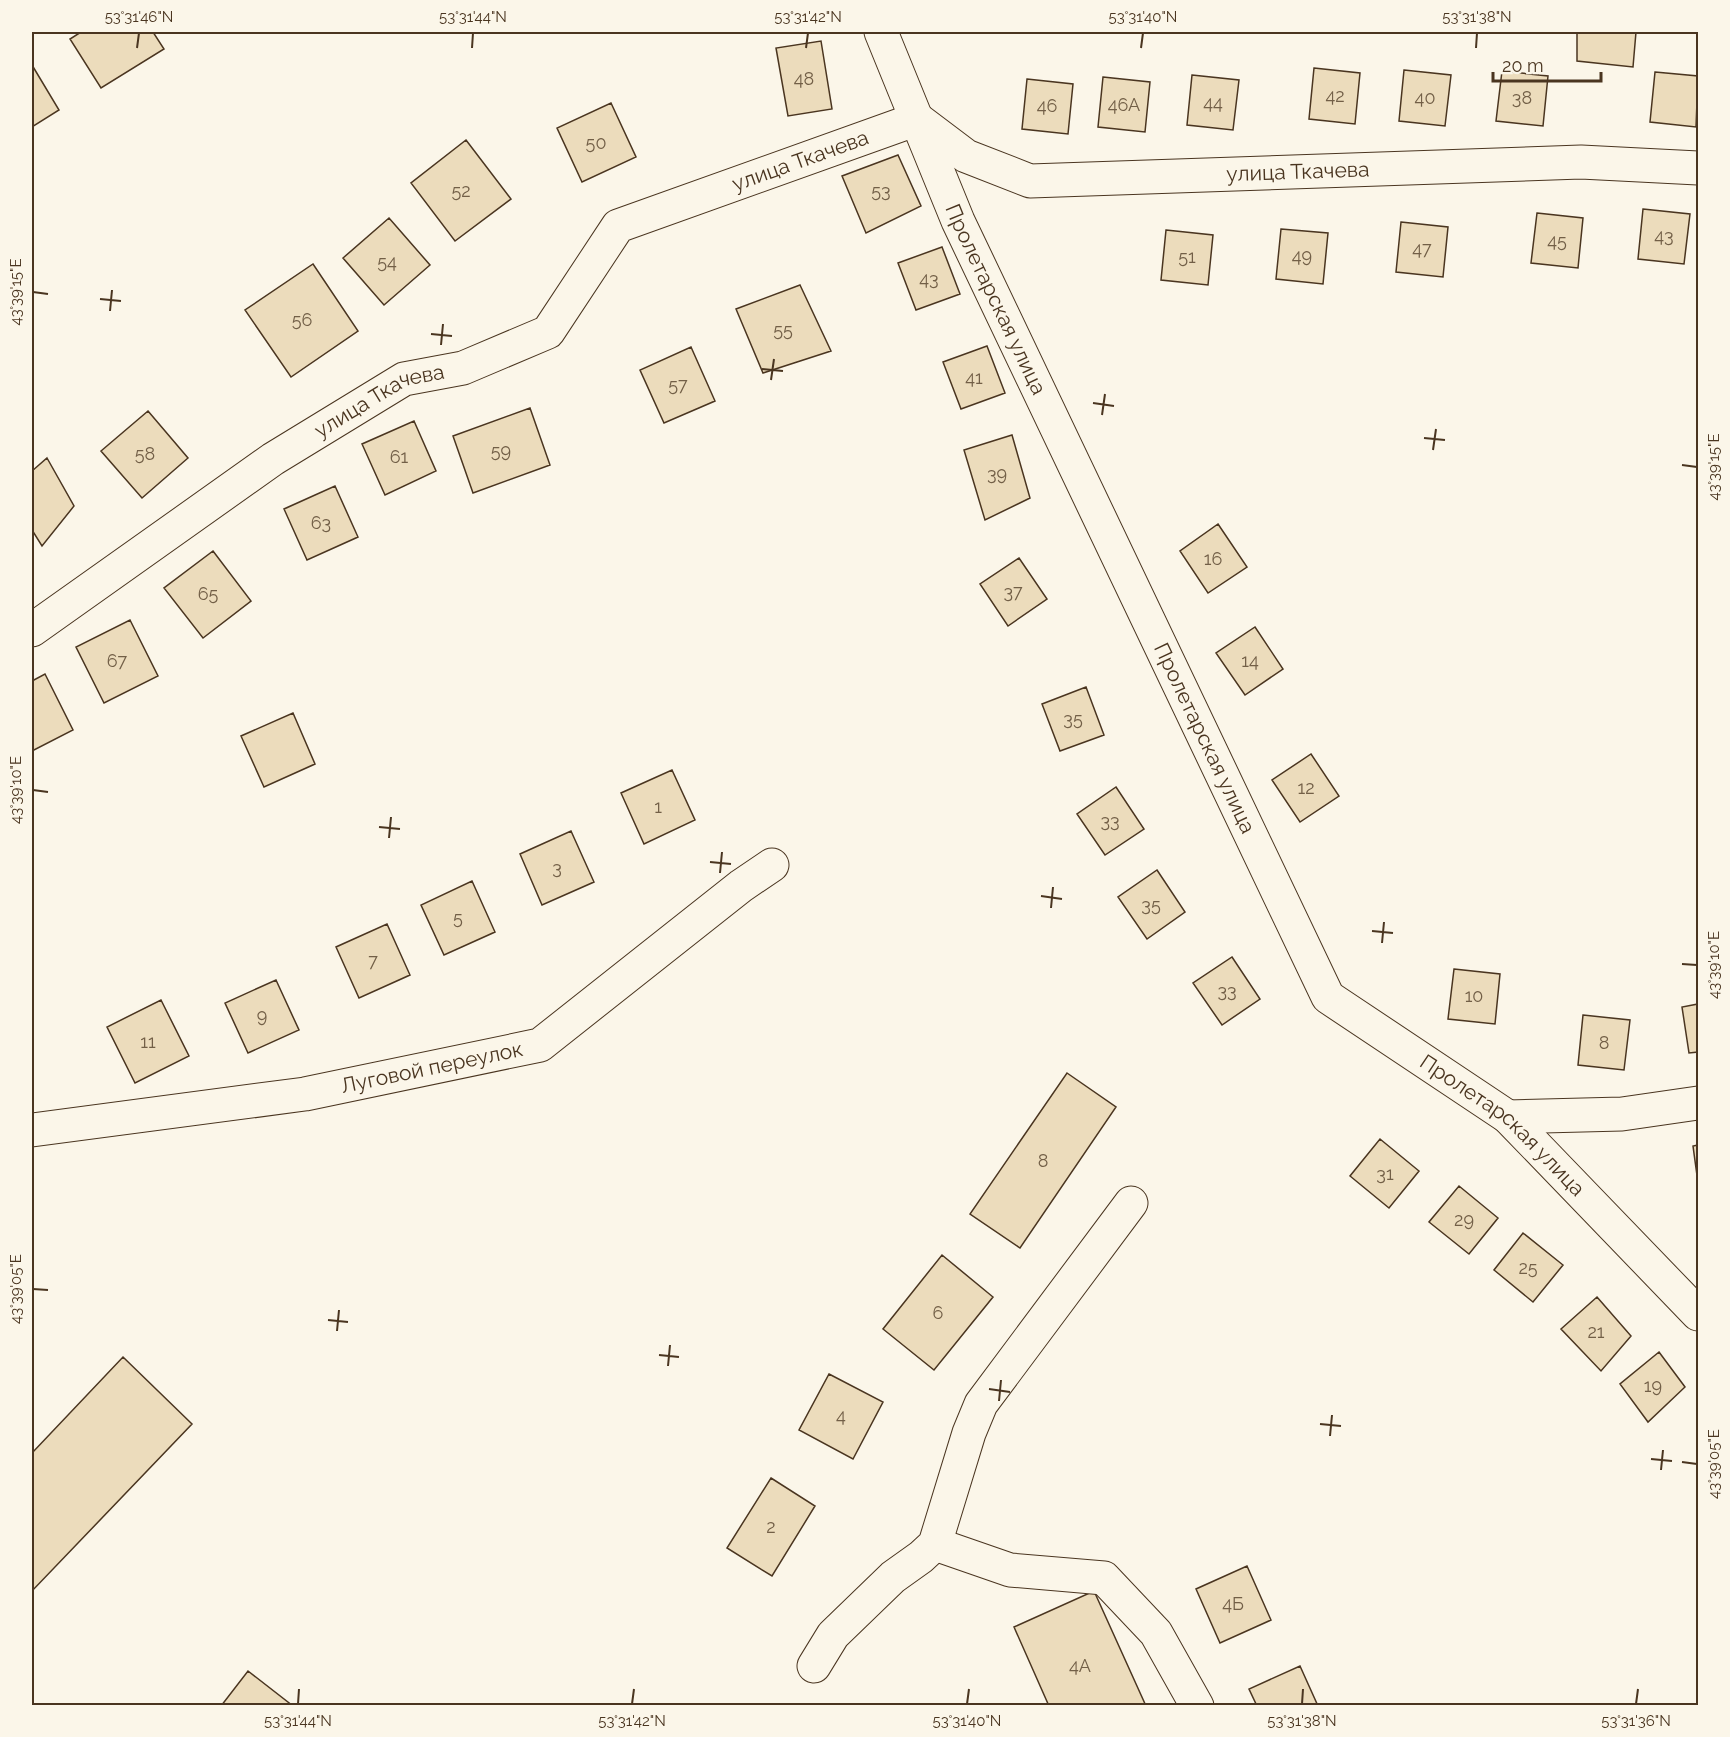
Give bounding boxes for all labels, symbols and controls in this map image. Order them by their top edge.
text: 53°31'46"N [105,8,173,26]
text: 53°31'44"N [439,8,507,26]
text: 53°31'42"N [774,8,842,26]
text: 53°31'40"N [1109,8,1177,26]
text: 53°31'38"N [1442,8,1512,26]
scale bar [1493,45,1601,83]
text: 20 m [1502,55,1544,76]
house number: 48 [794,68,814,89]
house number: 42 [1325,85,1345,106]
house number: 40 [1415,87,1435,108]
house number: 38 [1512,87,1532,108]
house number: 44 [1203,92,1223,113]
house number: 46А [1108,94,1140,115]
house number: 46 [1037,95,1057,116]
street label: улица Ткачева [728,124,872,196]
house number: 50 [586,132,606,153]
street label: улица Ткачева [1226,156,1370,186]
house number: 52 [451,180,471,201]
house number: 53 [871,180,891,201]
street label: Пролетарская улица [940,200,1052,399]
house number: 43 [1654,225,1674,246]
house number: 45 [1547,230,1567,251]
house number: 47 [1412,238,1432,259]
house number: 49 [1292,245,1312,266]
house number: 51 [1178,246,1196,267]
house number: 54 [377,251,397,272]
text: 43°39'15"E [7,258,25,326]
house number: 43 [919,268,939,289]
house number: 56 [292,309,312,330]
house number: 55 [773,319,793,340]
street label: улица Ткачева [310,359,446,443]
house number: 41 [965,367,983,388]
house number: 57 [668,374,688,395]
text: 43°39'15"E [1705,433,1723,501]
house number: 59 [491,440,511,461]
house number: 58 [135,443,155,464]
house number: 61 [390,446,409,467]
house number: 39 [987,463,1007,484]
house number: 63 [311,512,331,533]
house number: 16 [1204,548,1222,569]
house number: 37 [1003,581,1023,602]
house number: 65 [198,583,219,604]
street label: Пролетарская улица [1149,639,1261,837]
house number: 67 [107,650,128,671]
house number: 14 [1241,650,1259,671]
house number: 35 [1063,708,1083,729]
text: 43°39'10"E [7,756,25,824]
house number: 12 [1297,777,1315,798]
house number: 1 [654,796,662,817]
house number: 33 [1100,810,1120,831]
house number: 3 [552,857,562,878]
house number: 35 [1141,894,1161,915]
house number: 5 [453,907,463,928]
text: 43°39'10"E [1705,931,1723,999]
house number: 7 [368,950,378,971]
house number: 33 [1217,980,1237,1001]
house number: 10 [1465,985,1483,1006]
house number: 9 [257,1005,267,1026]
house number: 11 [140,1031,156,1052]
house number: 8 [1599,1032,1609,1053]
street label: Луговой переулок [339,1036,525,1098]
street label: Пролетарская улица [1415,1049,1590,1201]
house number: 8 [1038,1150,1048,1171]
house number: 31 [1376,1163,1394,1184]
house number: 29 [1454,1209,1474,1230]
text: 43°39'05"E [7,1254,25,1324]
house number: 25 [1518,1257,1538,1278]
house number: 6 [933,1302,944,1323]
house number: 21 [1587,1321,1605,1342]
house number: 19 [1644,1375,1662,1396]
house number: 4 [836,1405,846,1426]
text: 43°39'05"E [1705,1429,1723,1499]
house number: 2 [766,1516,776,1537]
house number: 4Б [1222,1593,1244,1614]
house number: 4А [1069,1655,1091,1676]
text: 53°31'44"N [264,1712,332,1730]
text: 53°31'42"N [598,1712,666,1730]
text: 53°31'40"N [933,1712,1001,1730]
text: 53°31'38"N [1267,1712,1337,1730]
text: 53°31'36"N [1601,1712,1671,1730]

